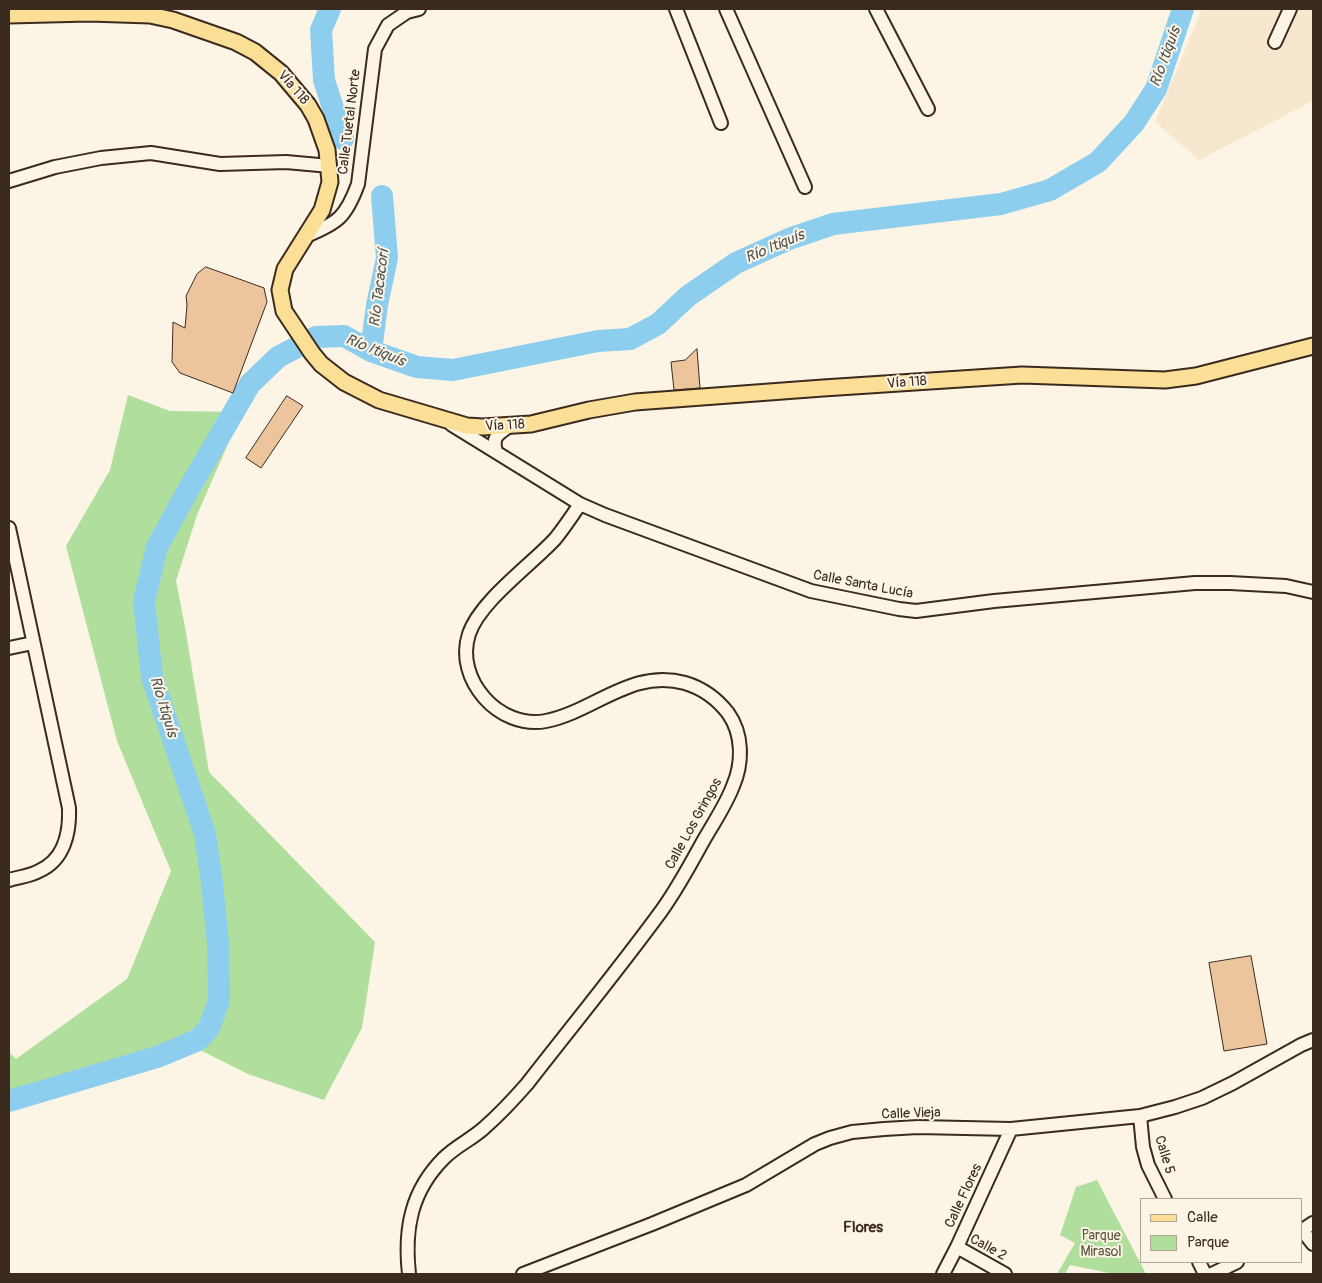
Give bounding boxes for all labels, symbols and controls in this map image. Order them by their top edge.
water label: Río Itiquís [1147,25,1185,89]
street label: Vía 118 [274,67,312,109]
street label: Calle Tuetal Norte [335,68,365,176]
water label: Río Itiquís [743,226,807,268]
water label: Río Tacacorí [366,248,394,328]
water label: Río Itiquís [343,331,407,371]
street label: Vía 118 [887,373,927,393]
street label: Vía 118 [485,417,525,435]
street label: Calle Santa Lucía [812,567,914,603]
water label: Río Itiquís [145,674,181,740]
street label: Calle Los Gringos [662,775,726,873]
street label: Calle Vieja [881,1105,941,1123]
street label: Calle 5 [1150,1134,1178,1176]
street label: Calle Flores [942,1161,986,1231]
legend [1140,1198,1302,1263]
text: Calle [1187,1208,1218,1227]
district label: Flores [843,1219,883,1237]
park label: Parque Mirasol [1080,1228,1122,1260]
street label: Calle 2 [967,1231,1009,1265]
text: Parque [1187,1233,1229,1252]

